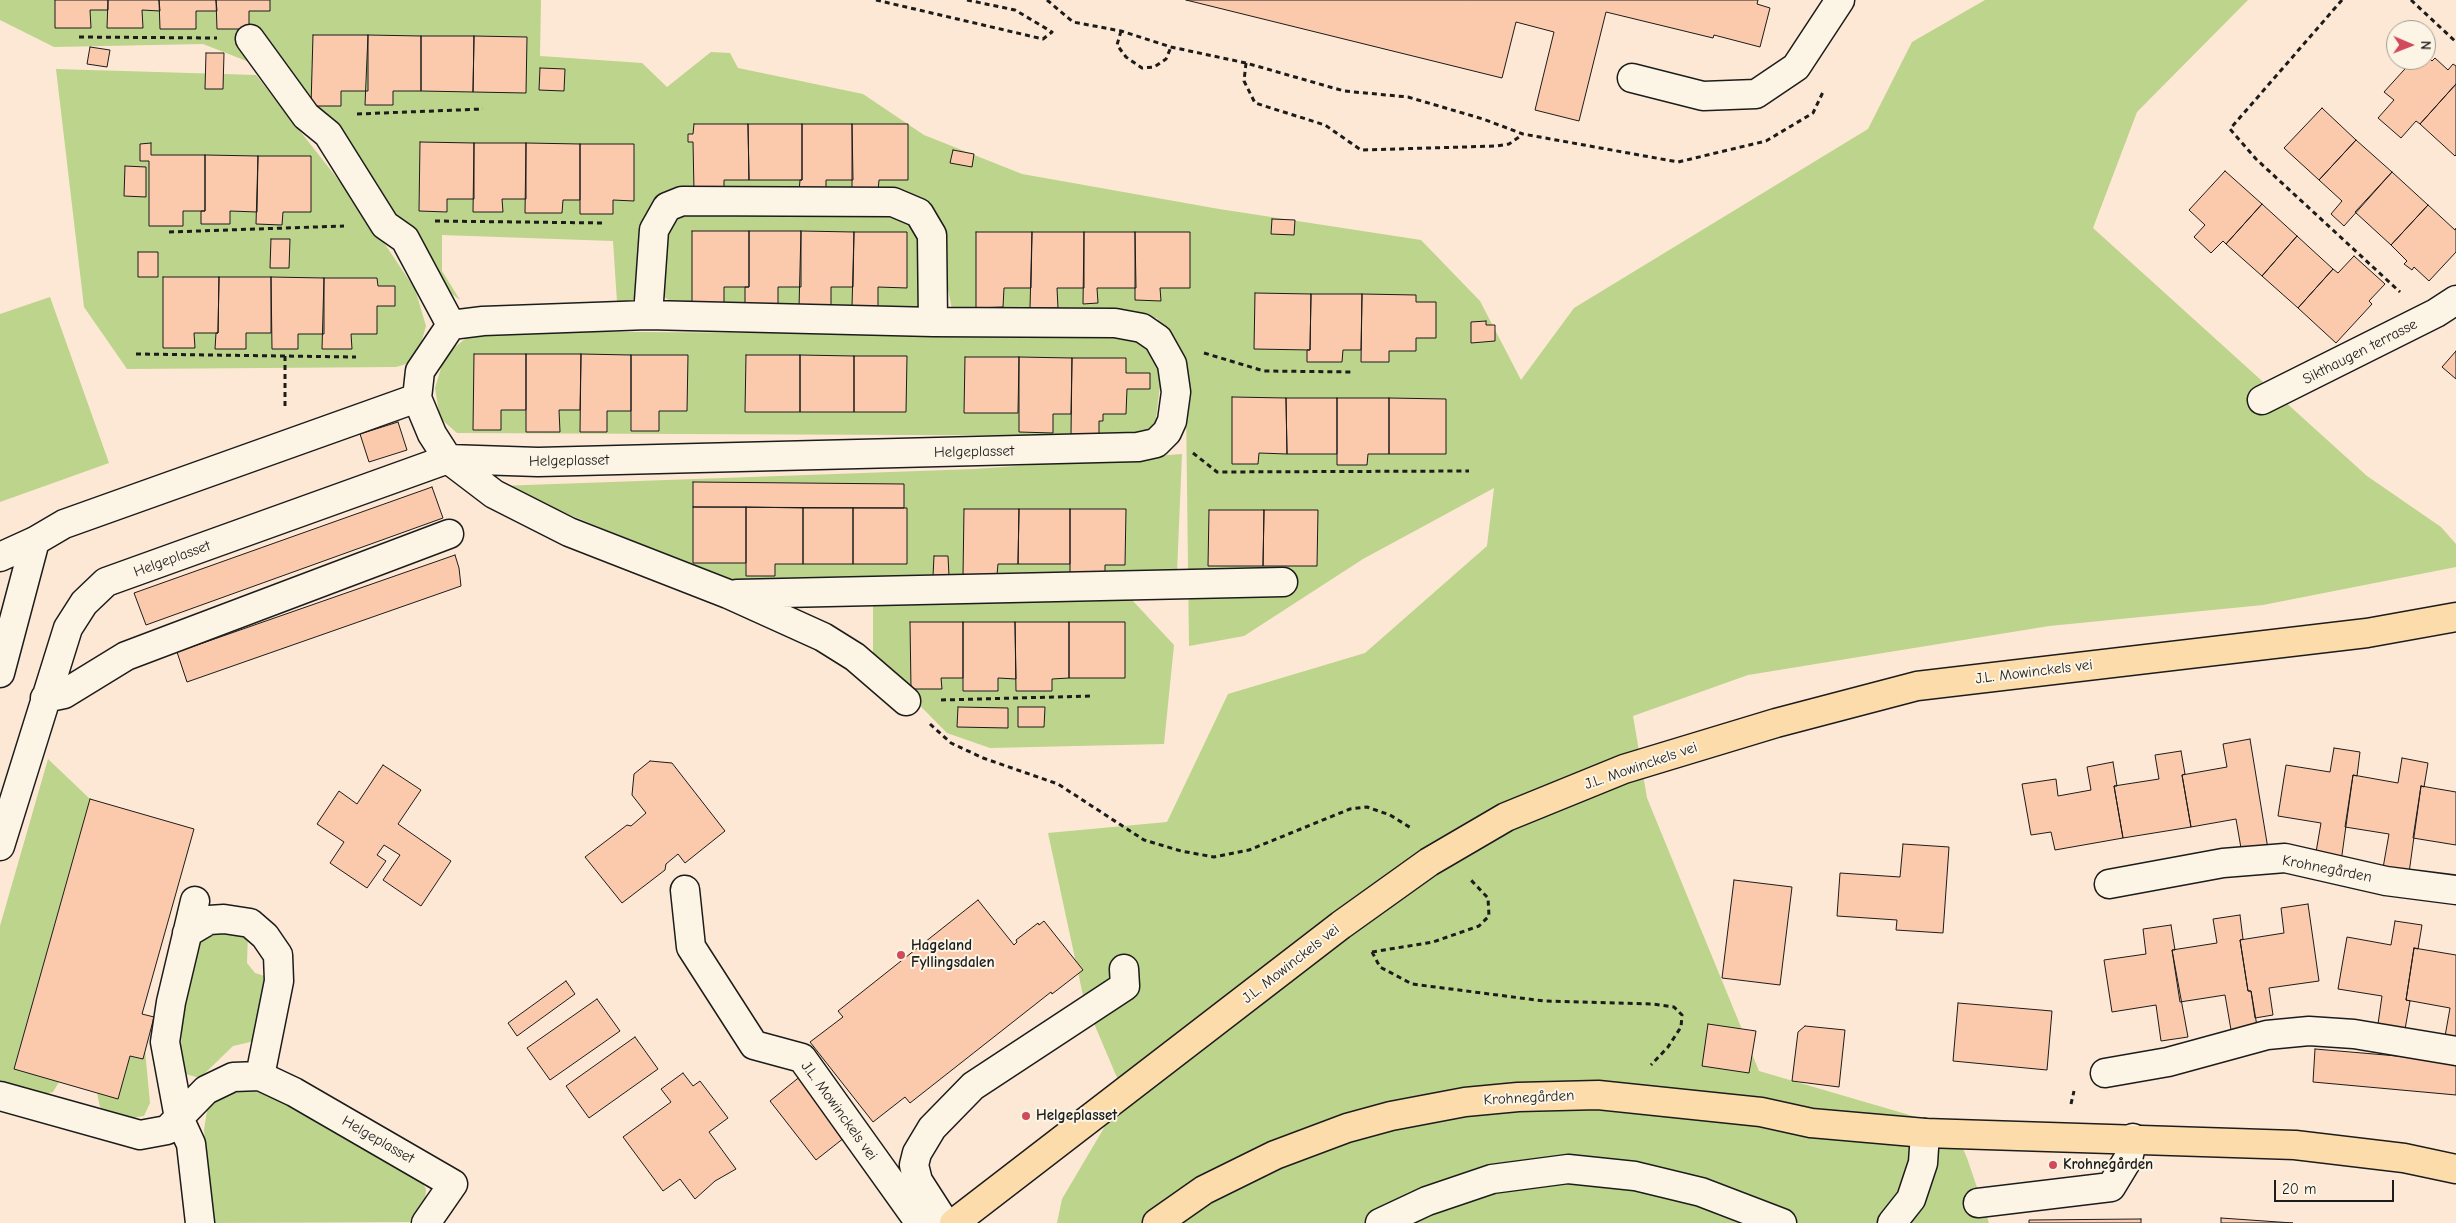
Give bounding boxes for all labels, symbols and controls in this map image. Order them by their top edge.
north arrow [2386,20,2436,70]
text: N [2417,41,2434,50]
street label: Sikthaugen terrasse [2300,315,2420,389]
street label: Helgeplasset [934,442,1014,462]
street label: Helgeplasset [529,451,609,471]
street label: Helgeplasset [131,537,213,581]
street label: J.L. Mowinckels vei [1974,656,2094,688]
street label: J.L. Mowinckels vei [1582,738,1700,794]
street label: Krohnegården [2281,851,2373,887]
street label: J.L. Mowinckels vei [1239,921,1343,1007]
place label: Hageland Fyllingsdalen [911,937,995,972]
marker: Hageland Fyllingsdalen [895,949,907,961]
street label: J.L. Mowinckels vei [797,1058,881,1164]
street label: Krohnegården [1483,1087,1575,1109]
place label: Helgeplasset [1036,1107,1117,1125]
marker: Helgeplasset [1020,1110,1032,1122]
street label: Helgeplasset [339,1112,417,1168]
place label: Krohnegården [2063,1156,2153,1174]
marker: Krohnegården [2047,1159,2059,1171]
scale bar [2276,1170,2396,1202]
text: 20 m [2282,1180,2316,1198]

